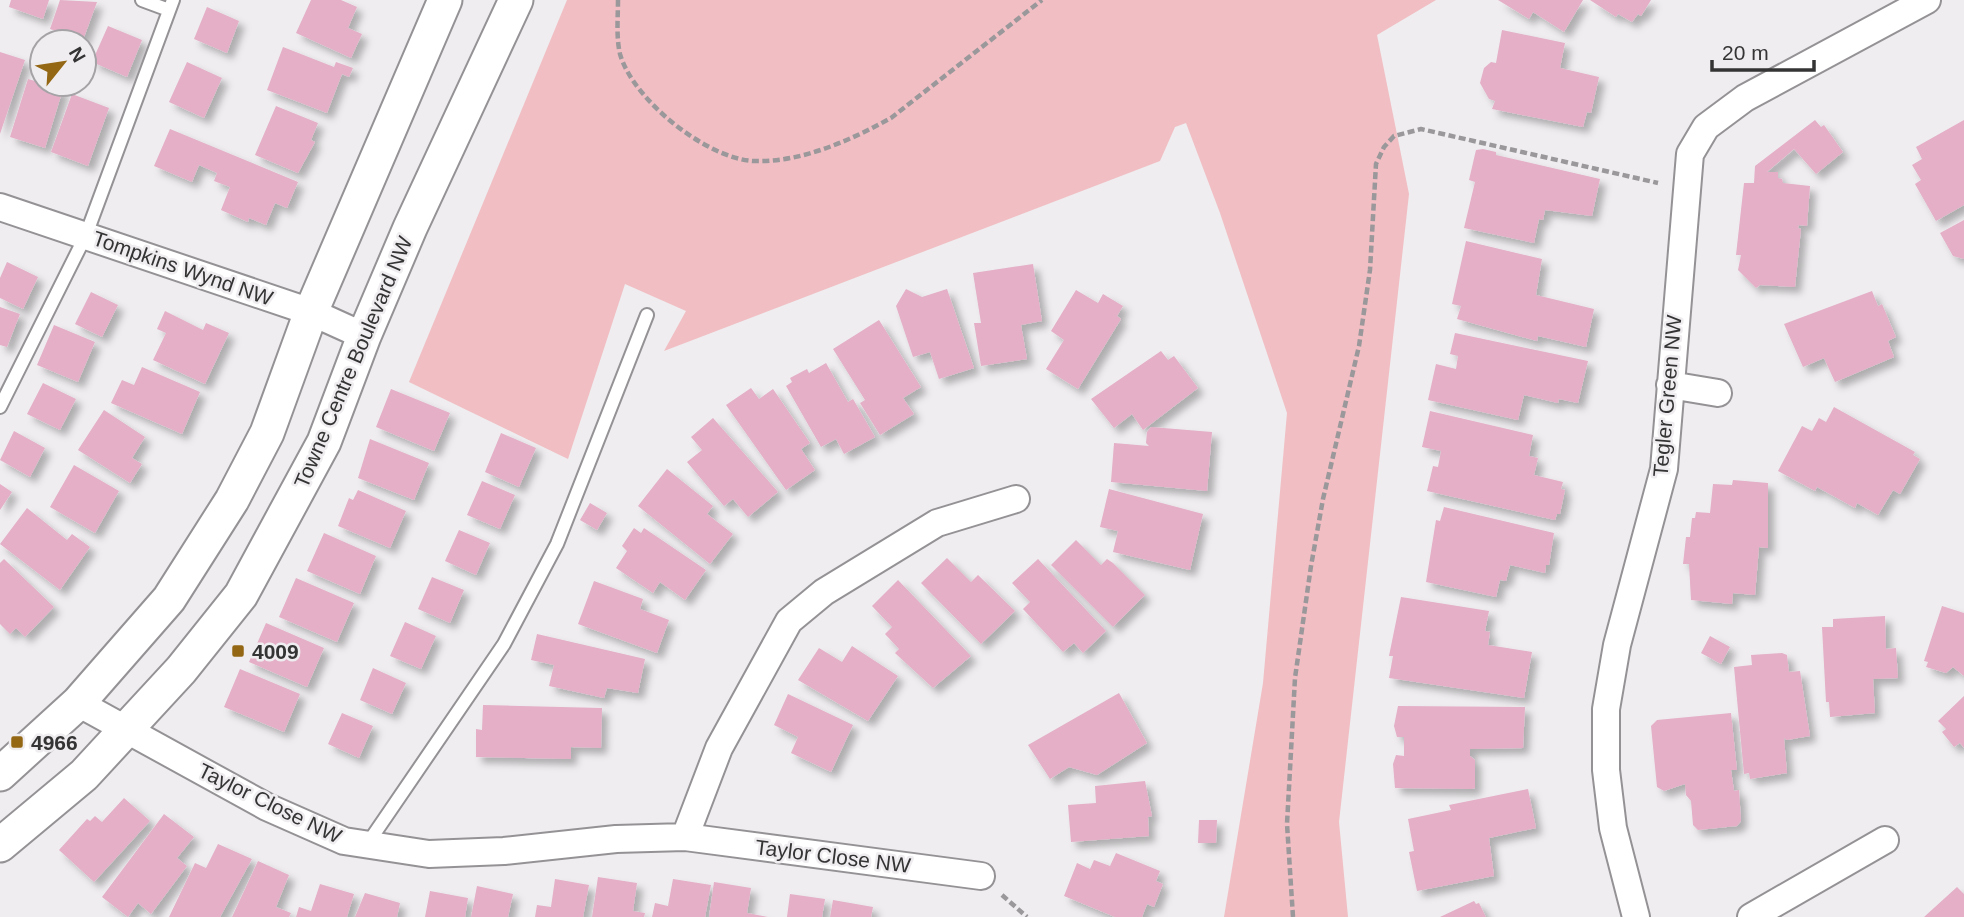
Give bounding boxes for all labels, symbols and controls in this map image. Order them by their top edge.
north arrow [28,28,98,98]
scale bar [1712,28,1814,72]
text: 20 m [1722,41,1769,64]
text: N [65,44,90,66]
street label: Tompkins Wynd NW [90,226,276,310]
street label: Towne Centre Boulevard NW [290,233,417,491]
street label: Tegler Green NW [1648,314,1686,478]
place label: 4009 [252,640,299,663]
marker: 4009 [230,643,246,659]
place label: 4966 [31,731,78,754]
marker: 4966 [9,734,25,750]
street label: Taylor Close NW [195,758,345,848]
street label: Taylor Close NW [754,835,912,877]

